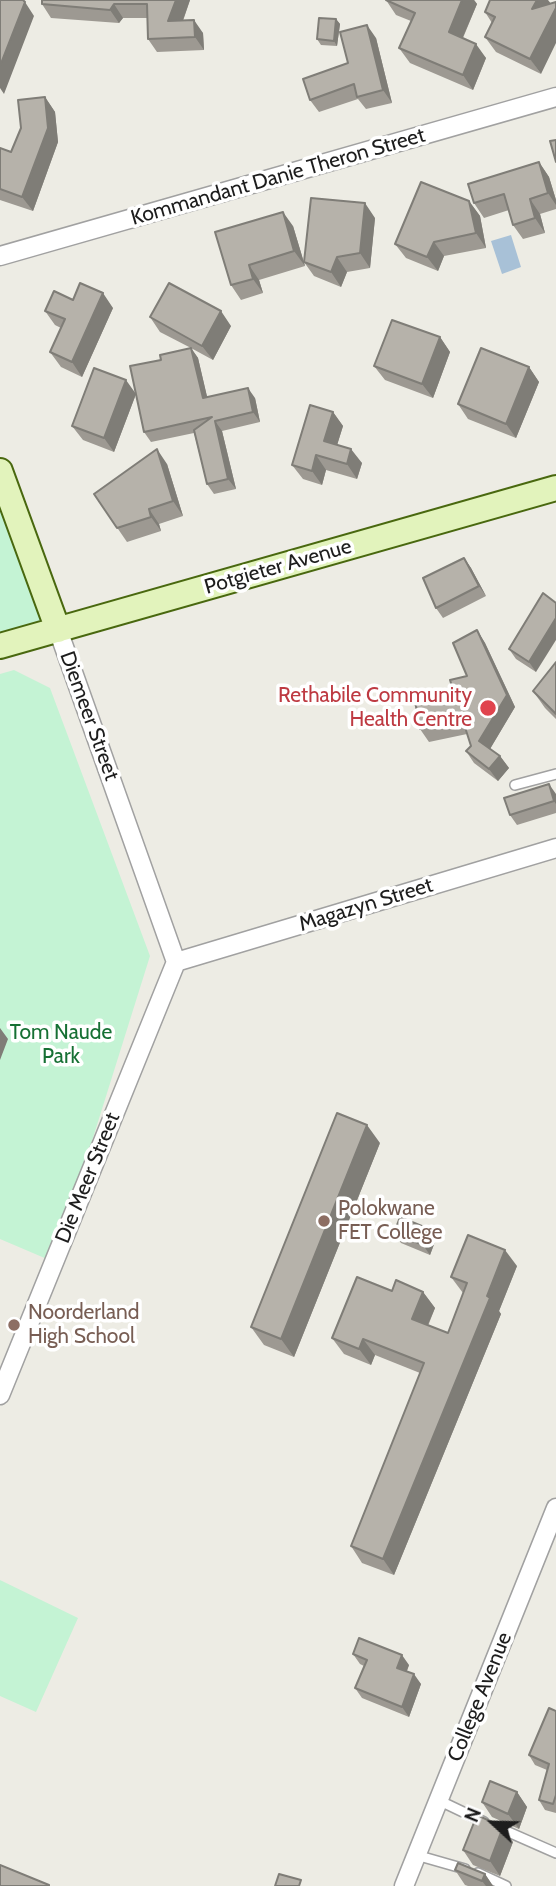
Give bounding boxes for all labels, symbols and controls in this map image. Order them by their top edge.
street label: Kommandant Danie Theron Street [128,123,428,231]
street label: Potgieter Avenue [201,534,355,600]
street label: Diemeer Street [54,648,124,784]
place label: Rethabile Community Health Centre [278,683,472,733]
marker: Rethabile Community Health Centre [478,698,498,718]
street label: Magazyn Street [296,873,436,937]
park label: Tom Naude Park [10,1020,112,1070]
street label: Die Meer Street [50,1109,126,1247]
place label: Polokwane FET College [338,1196,442,1246]
marker: Polokwane FET College [316,1213,332,1229]
place label: Noorderland High School [28,1300,139,1350]
marker: Noorderland High School [6,1317,22,1333]
street label: College Avenue [443,1629,517,1765]
north arrow [458,1788,528,1858]
text: N [460,1804,486,1825]

